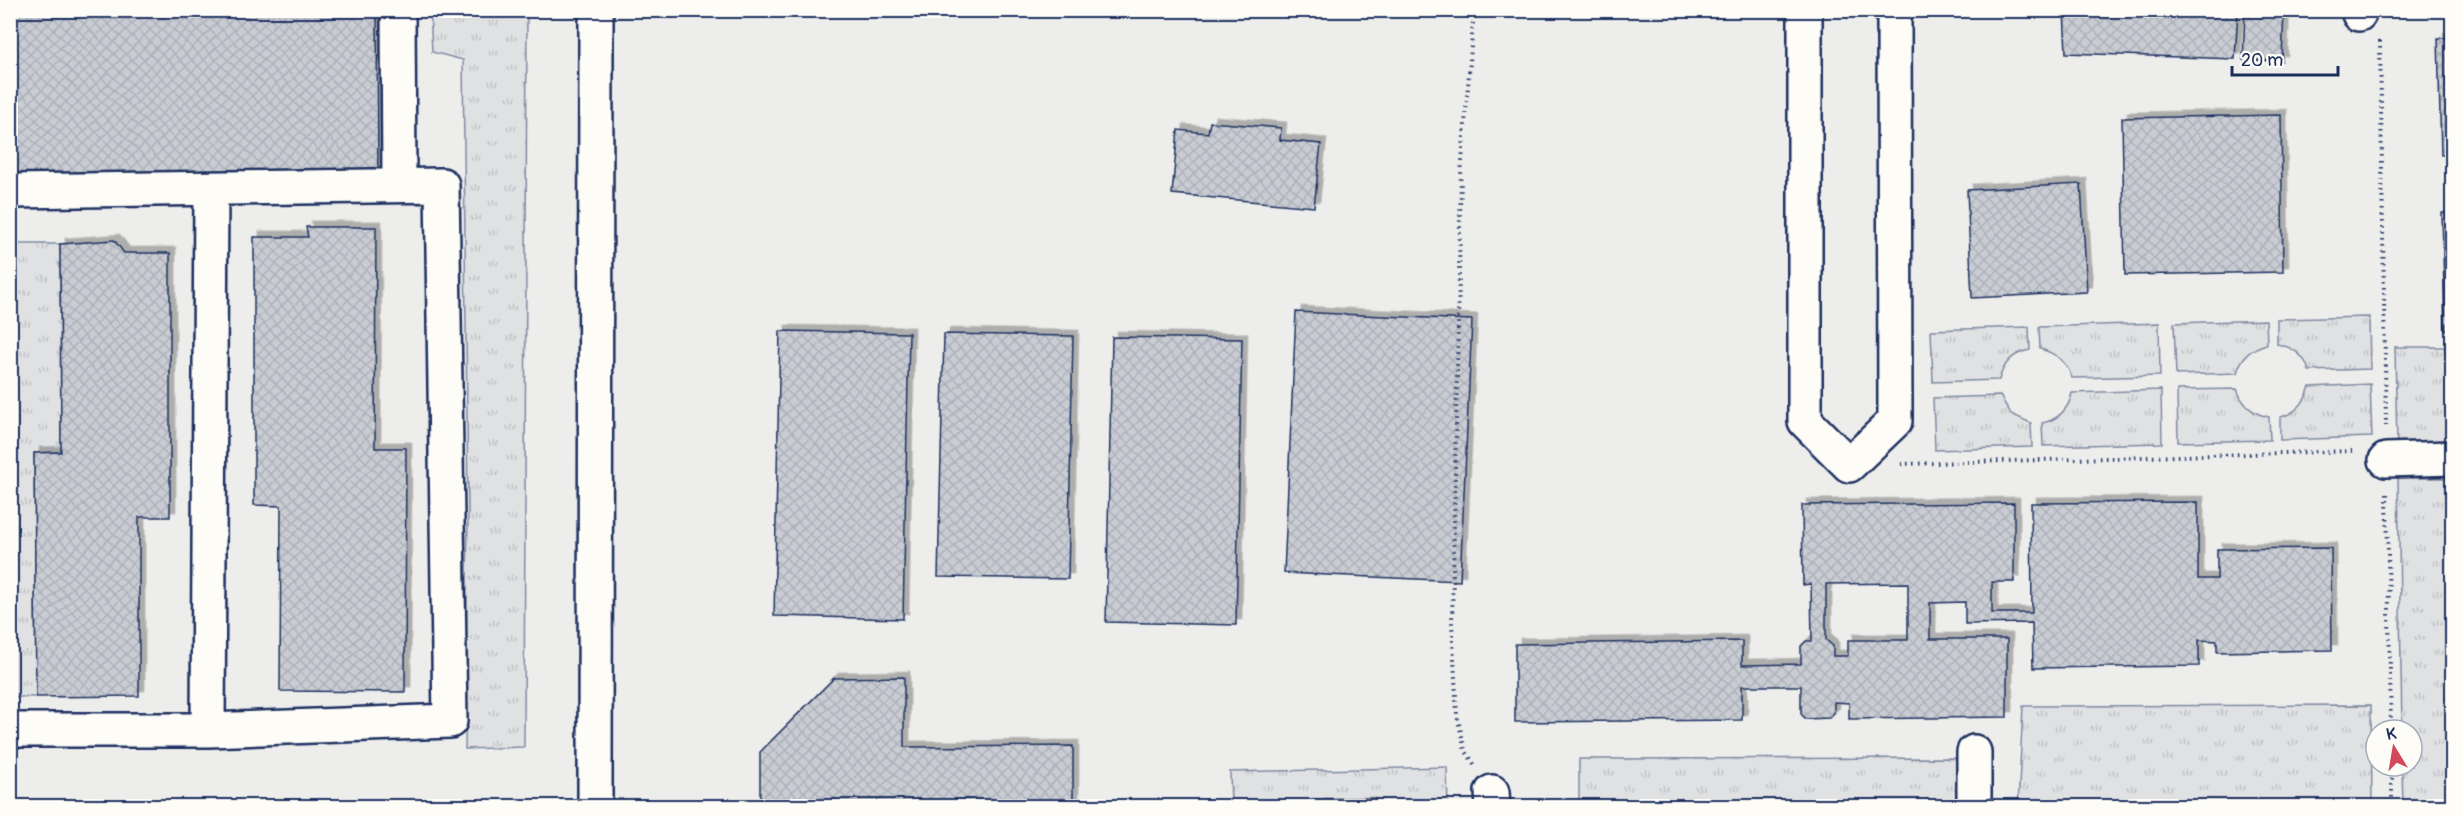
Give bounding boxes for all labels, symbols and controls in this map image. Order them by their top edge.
scale bar [2232,39,2338,77]
text: 20 m [2241,49,2283,72]
north arrow [2364,718,2424,778]
text: K [2385,723,2398,745]

